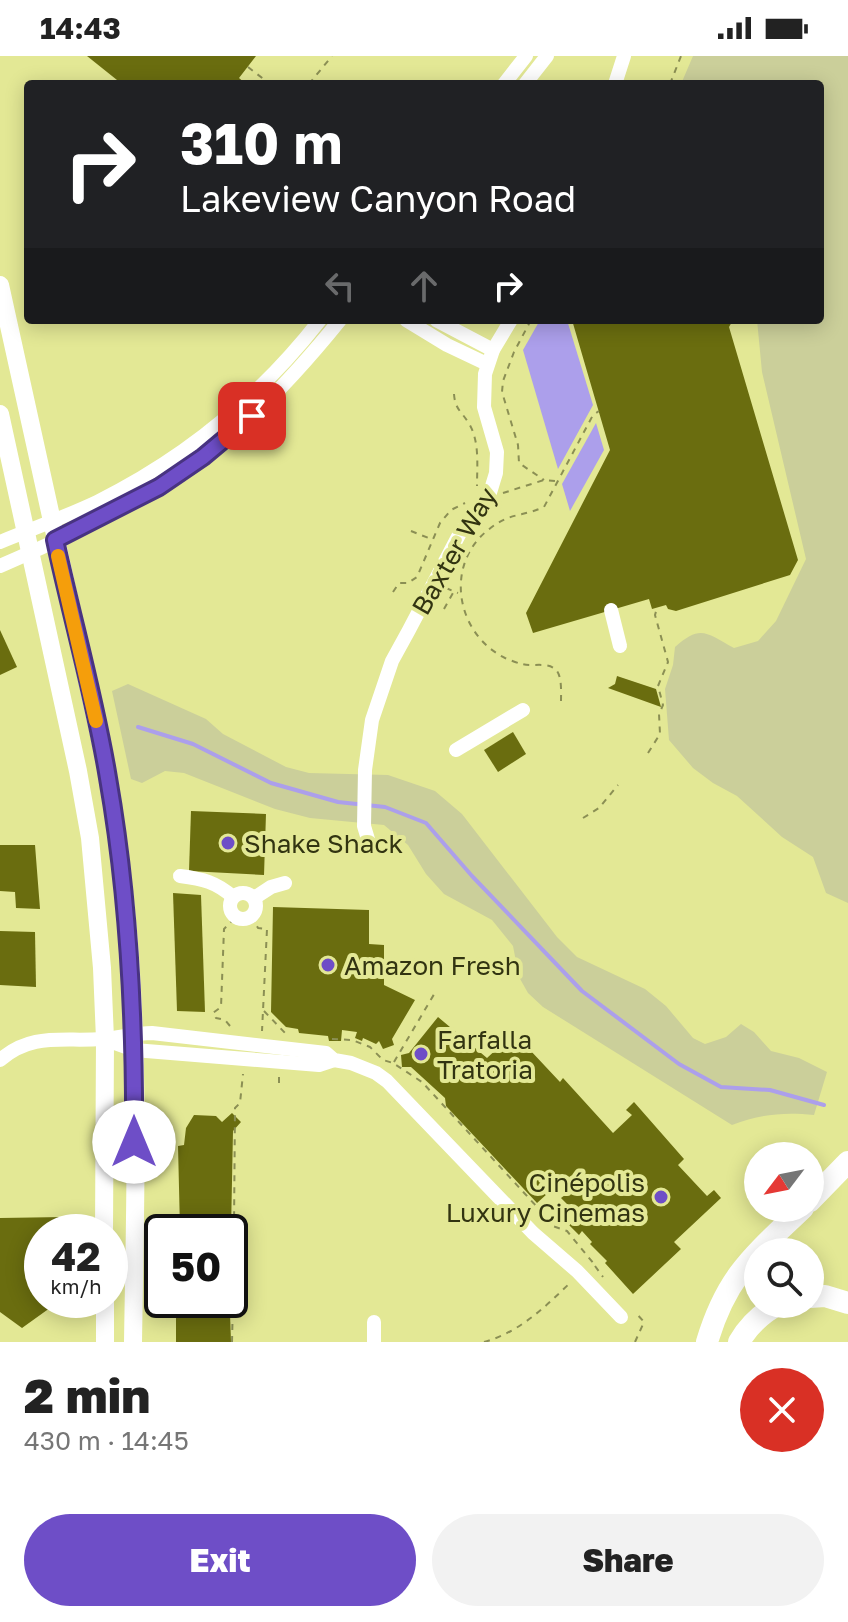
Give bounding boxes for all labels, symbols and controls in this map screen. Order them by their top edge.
text: 14:43 [40,10,121,46]
text: 310 m [180,109,342,176]
icon: right [48,112,152,216]
text: Lakeview Canyon Road [180,177,576,220]
icon: left [318,264,362,308]
icon: ahead [402,264,446,308]
icon: right [486,264,530,308]
pin [218,382,286,450]
icon: arrive [230,394,274,438]
street label: Baxter Way [405,482,503,620]
place label: Shake Shack [244,828,404,859]
marker: Shake Shack [219,834,237,852]
place label: Amazon Fresh [344,950,521,981]
marker: Amazon Fresh [319,956,337,974]
place label: Farfalla Tratoria [437,1024,533,1085]
marker: Farfalla Tratoria [412,1045,430,1063]
position arrow [92,1100,176,1184]
north arrow [744,1142,824,1222]
map controls [744,1142,824,1318]
place label: Cinépolis Luxury Cinemas [446,1167,645,1228]
marker: Cinépolis Luxury Cinemas [652,1188,670,1206]
speed limit sign: 50 [144,1214,248,1318]
text: 42 [51,1232,101,1280]
button: search [744,1238,824,1318]
text: km/h [51,1274,101,1298]
text: 2 min [24,1366,150,1424]
button: close [740,1368,824,1452]
text: 430 m · 14:45 [24,1425,189,1456]
button: Exit [24,1514,416,1606]
button: Share [432,1514,824,1606]

